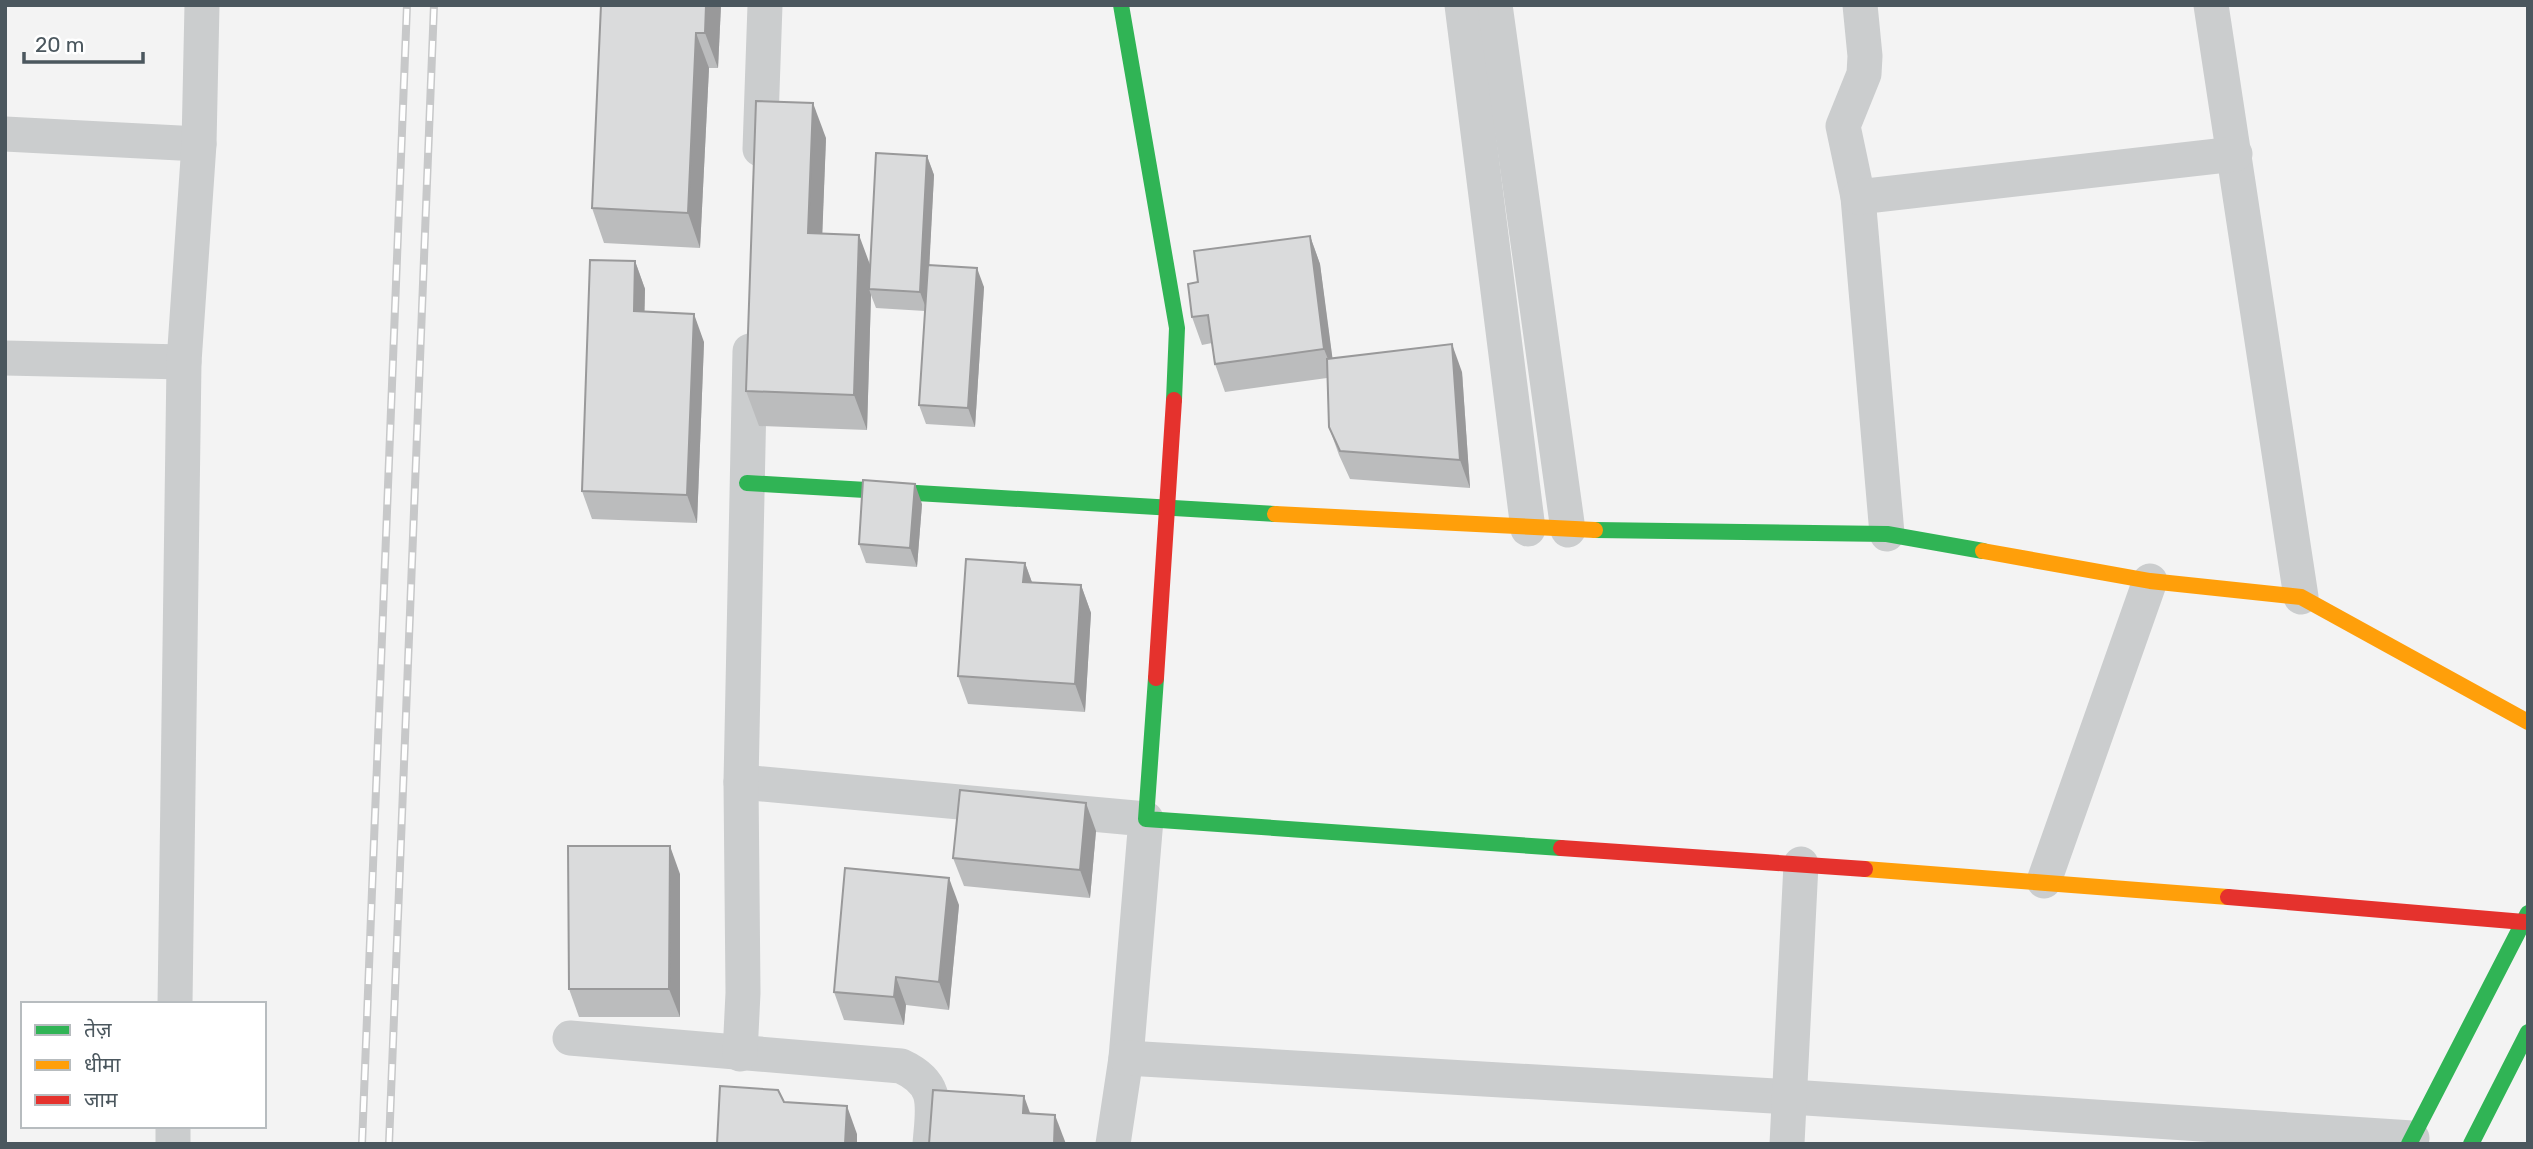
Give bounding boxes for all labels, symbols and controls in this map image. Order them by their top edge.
scale bar [24,21,144,65]
text: 20 m [35,32,84,57]
legend [21,1002,266,1128]
text: तेज़ [84,1017,112,1042]
text: धीमा [84,1052,121,1077]
text: जाम [84,1087,118,1112]

